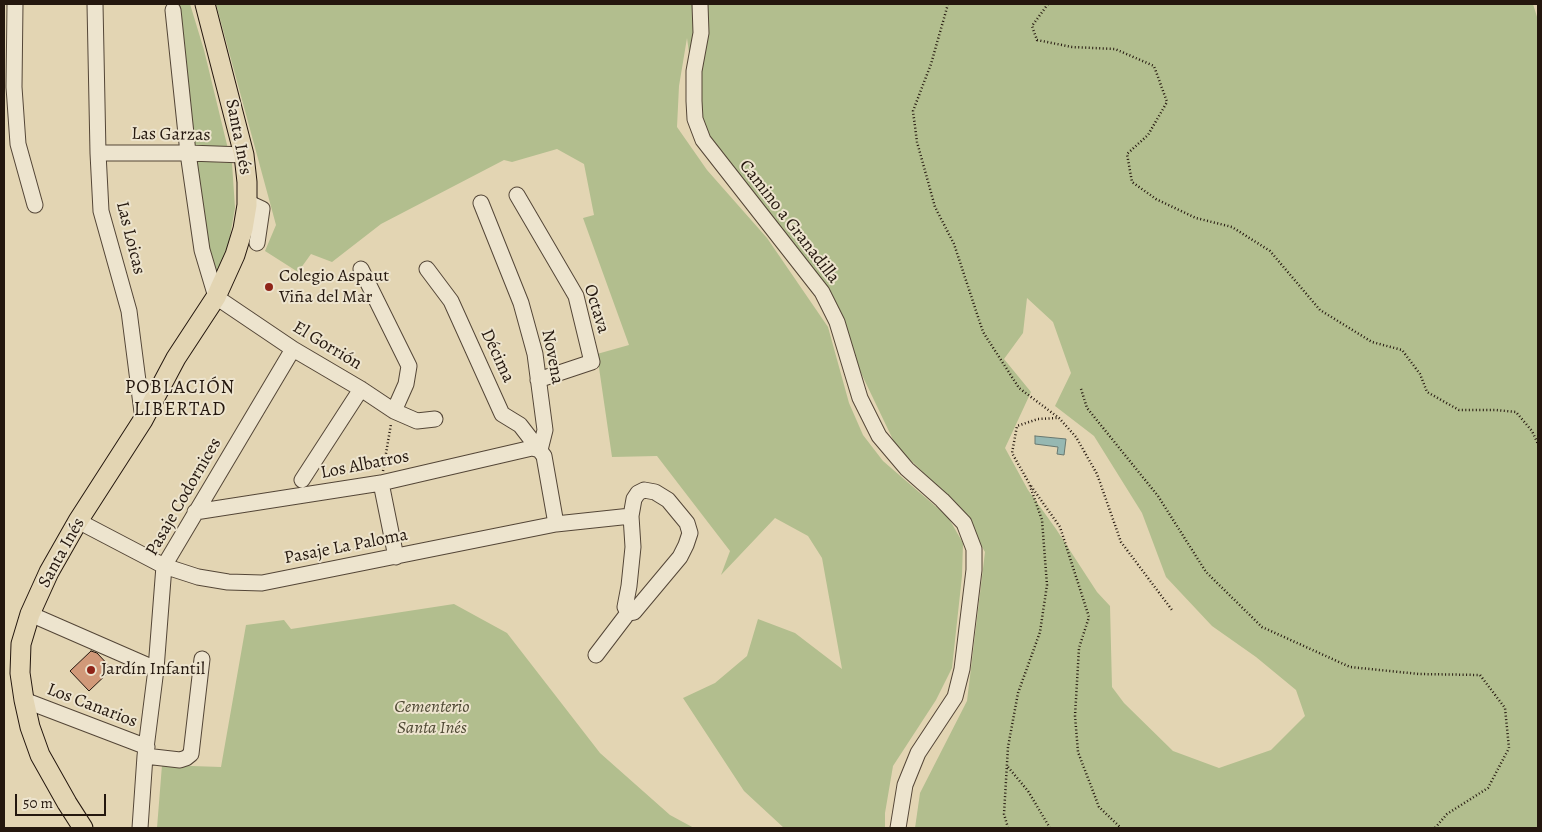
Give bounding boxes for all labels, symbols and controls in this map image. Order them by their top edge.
street label: Santa Inés [220,97,256,177]
street label: Las Garzas [131,124,211,146]
street label: Camino a Granadilla [734,156,844,288]
street label: Las Loicas [111,199,149,277]
place label: Colegio Aspaut Viña del Mar [279,266,389,308]
marker: Colegio Aspaut Viña del Mar [263,281,275,293]
street label: Octava [578,282,614,336]
street label: El Gorrión [288,317,366,375]
street label: Décima [475,326,519,386]
street label: Novena [536,328,568,386]
district label: POBLACIÓN LIBERTAD [124,377,236,421]
street label: Pasaje Codornices [141,434,227,560]
street label: Los Albatros [319,446,411,484]
street label: Santa Inés [34,514,90,592]
street label: Pasaje La Paloma [282,524,410,570]
place label: Jardín Infantil [101,659,205,681]
marker: Jardín Infantil [85,664,97,676]
street label: Los Canarios [44,679,140,733]
park label: Cementerio Santa Inés [394,697,470,740]
scale bar [18,784,109,816]
text: 50 m [23,793,53,813]

